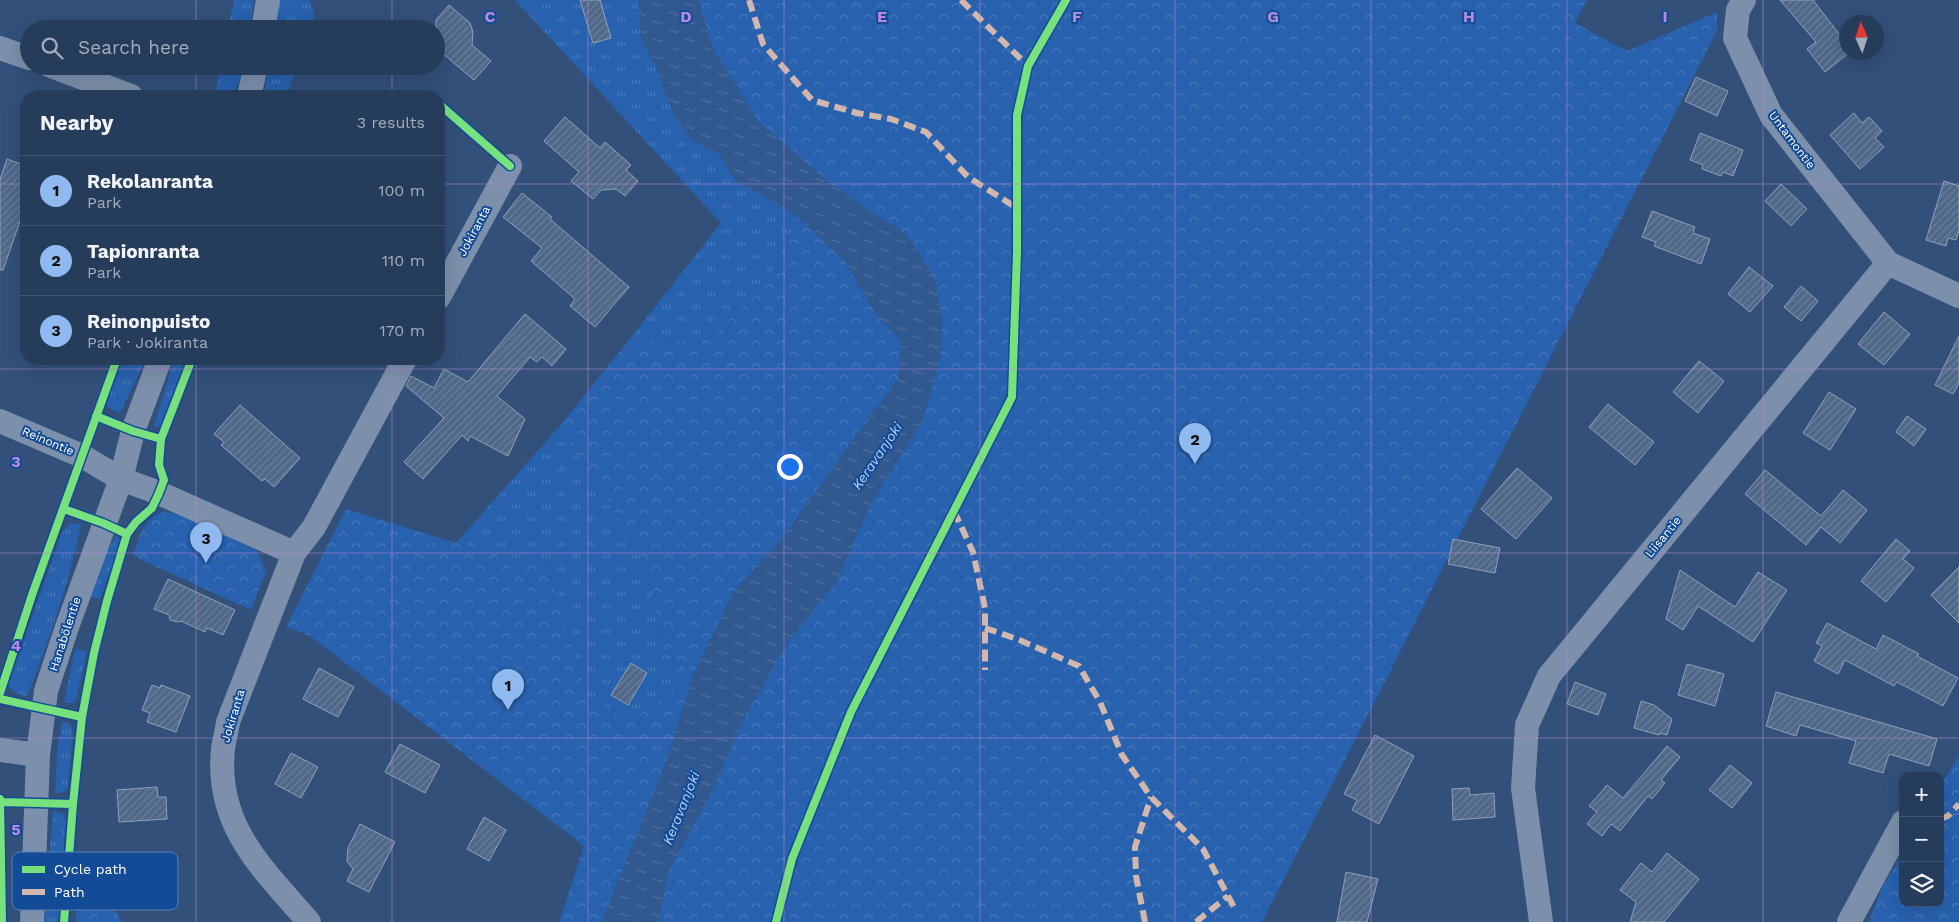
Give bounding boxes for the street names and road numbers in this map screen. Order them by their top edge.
street label: Untamontie [1766,108,1818,172]
street label: Jokiranta [455,203,493,258]
street label: Reinontie [20,424,76,458]
street label: Liisantie [1642,513,1684,561]
street label: Hanabölentie [46,595,84,673]
street label: Jokiranta [218,688,248,744]

